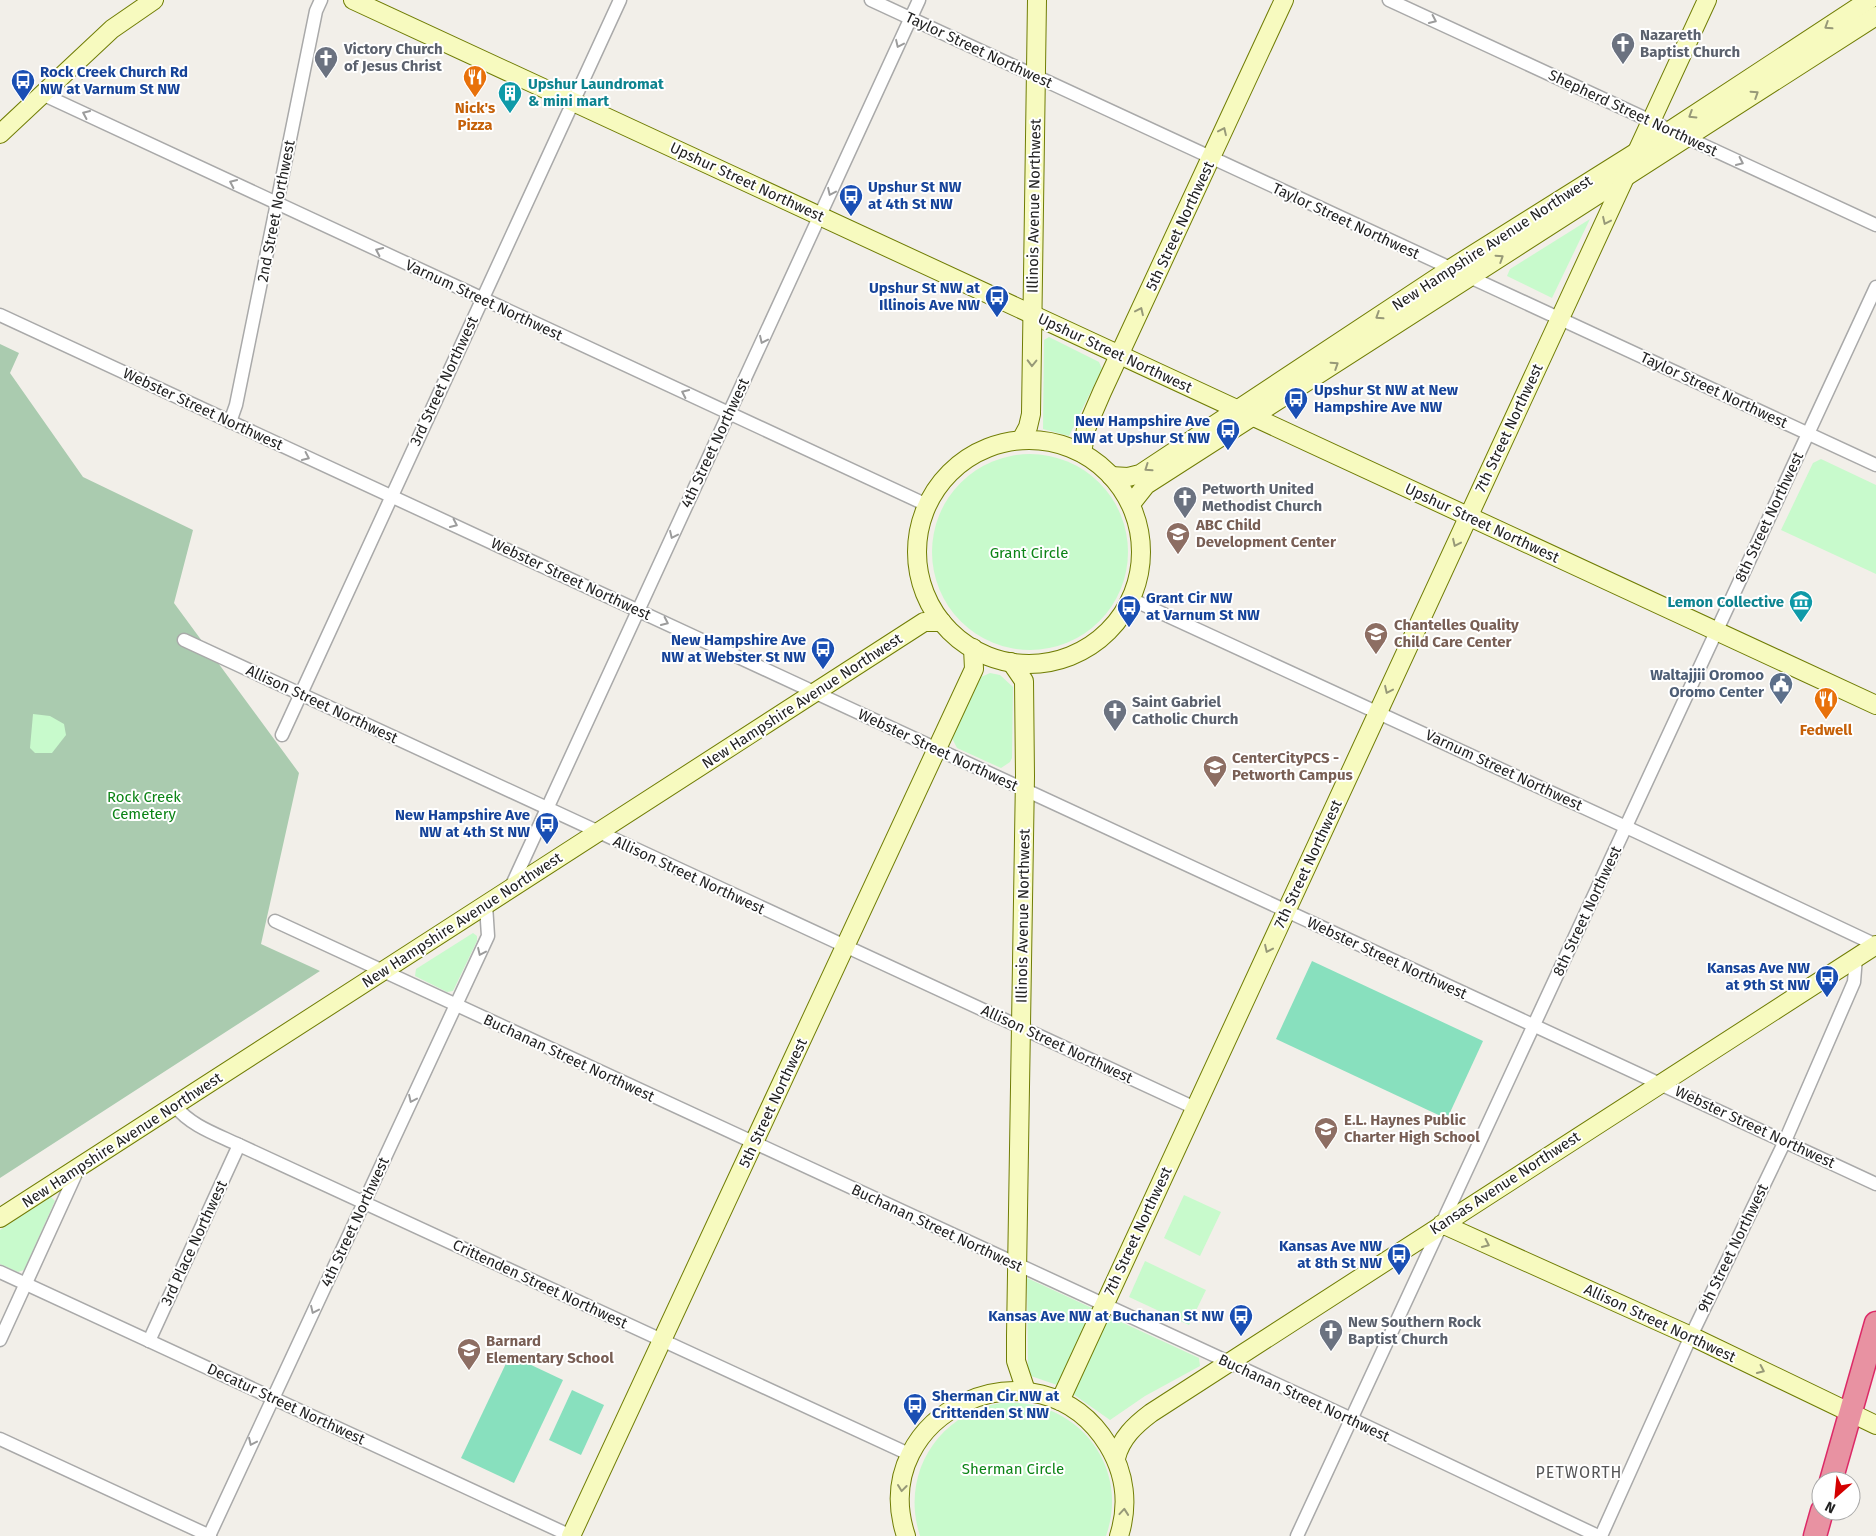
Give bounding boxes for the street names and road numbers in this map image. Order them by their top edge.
street label: Taylor Street Northwest [903,8,1056,92]
street label: Shepherd Street Northwest [1546,66,1721,160]
street label: Illinois Avenue Northwest [1023,118,1045,293]
street label: 2nd Street Northwest [253,138,299,283]
street label: Upshur Street Northwest [667,138,828,226]
street label: 5th Street Northwest [1142,158,1218,294]
street label: New Hampshire Avenue Northwest [1389,171,1596,315]
street label: Taylor Street Northwest [1270,179,1423,263]
street label: Varnum Street Northwest [403,256,566,345]
street label: Upshur Street Northwest [1035,309,1196,397]
street label: 3rd Street Northwest [406,313,482,449]
street label: Taylor Street Northwest [1638,348,1791,432]
street label: 7th Street Northwest [1471,360,1547,495]
street label: Webster Street Northwest [120,364,286,454]
street label: 4th Street Northwest [677,375,753,511]
street label: 8th Street Northwest [1731,449,1807,585]
street label: Upshur Street Northwest [1402,479,1563,567]
street label: Webster Street Northwest [488,534,654,624]
street label: New Hampshire Avenue Northwest [699,629,906,773]
street label: Allison Street Northwest [243,661,401,747]
street label: Webster Street Northwest [855,705,1021,795]
street label: Varnum Street Northwest [1423,726,1586,815]
street label: 7th Street Northwest [1270,796,1346,931]
street label: Illinois Avenue Northwest [1012,828,1034,1003]
street label: Allison Street Northwest [610,832,768,918]
street label: 8th Street Northwest [1549,843,1625,979]
street label: New Hampshire Avenue Northwest [359,848,566,992]
street label: Webster Street Northwest [1304,913,1470,1003]
street label: Allison Street Northwest [978,1001,1136,1087]
street label: Buchanan Street Northwest [481,1010,658,1106]
street label: 5th Street Northwest [735,1035,811,1171]
street label: New Hampshire Avenue Northwest [19,1068,226,1212]
street label: Webster Street Northwest [1672,1082,1838,1172]
street label: Kansas Avenue Northwest [1426,1127,1584,1238]
street label: 4th Street Northwest [317,1154,393,1290]
street label: 7th Street Northwest [1100,1163,1176,1298]
street label: 3rd Place Northwest [157,1177,231,1309]
street label: Buchanan Street Northwest [849,1180,1026,1276]
street label: 9th Street Northwest [1694,1180,1772,1315]
street label: Crittenden Street Northwest [450,1236,631,1333]
street label: Allison Street Northwest [1581,1280,1739,1366]
street label: Buchanan Street Northwest [1216,1350,1393,1446]
street label: Decatur Street Northwest [204,1360,368,1449]

